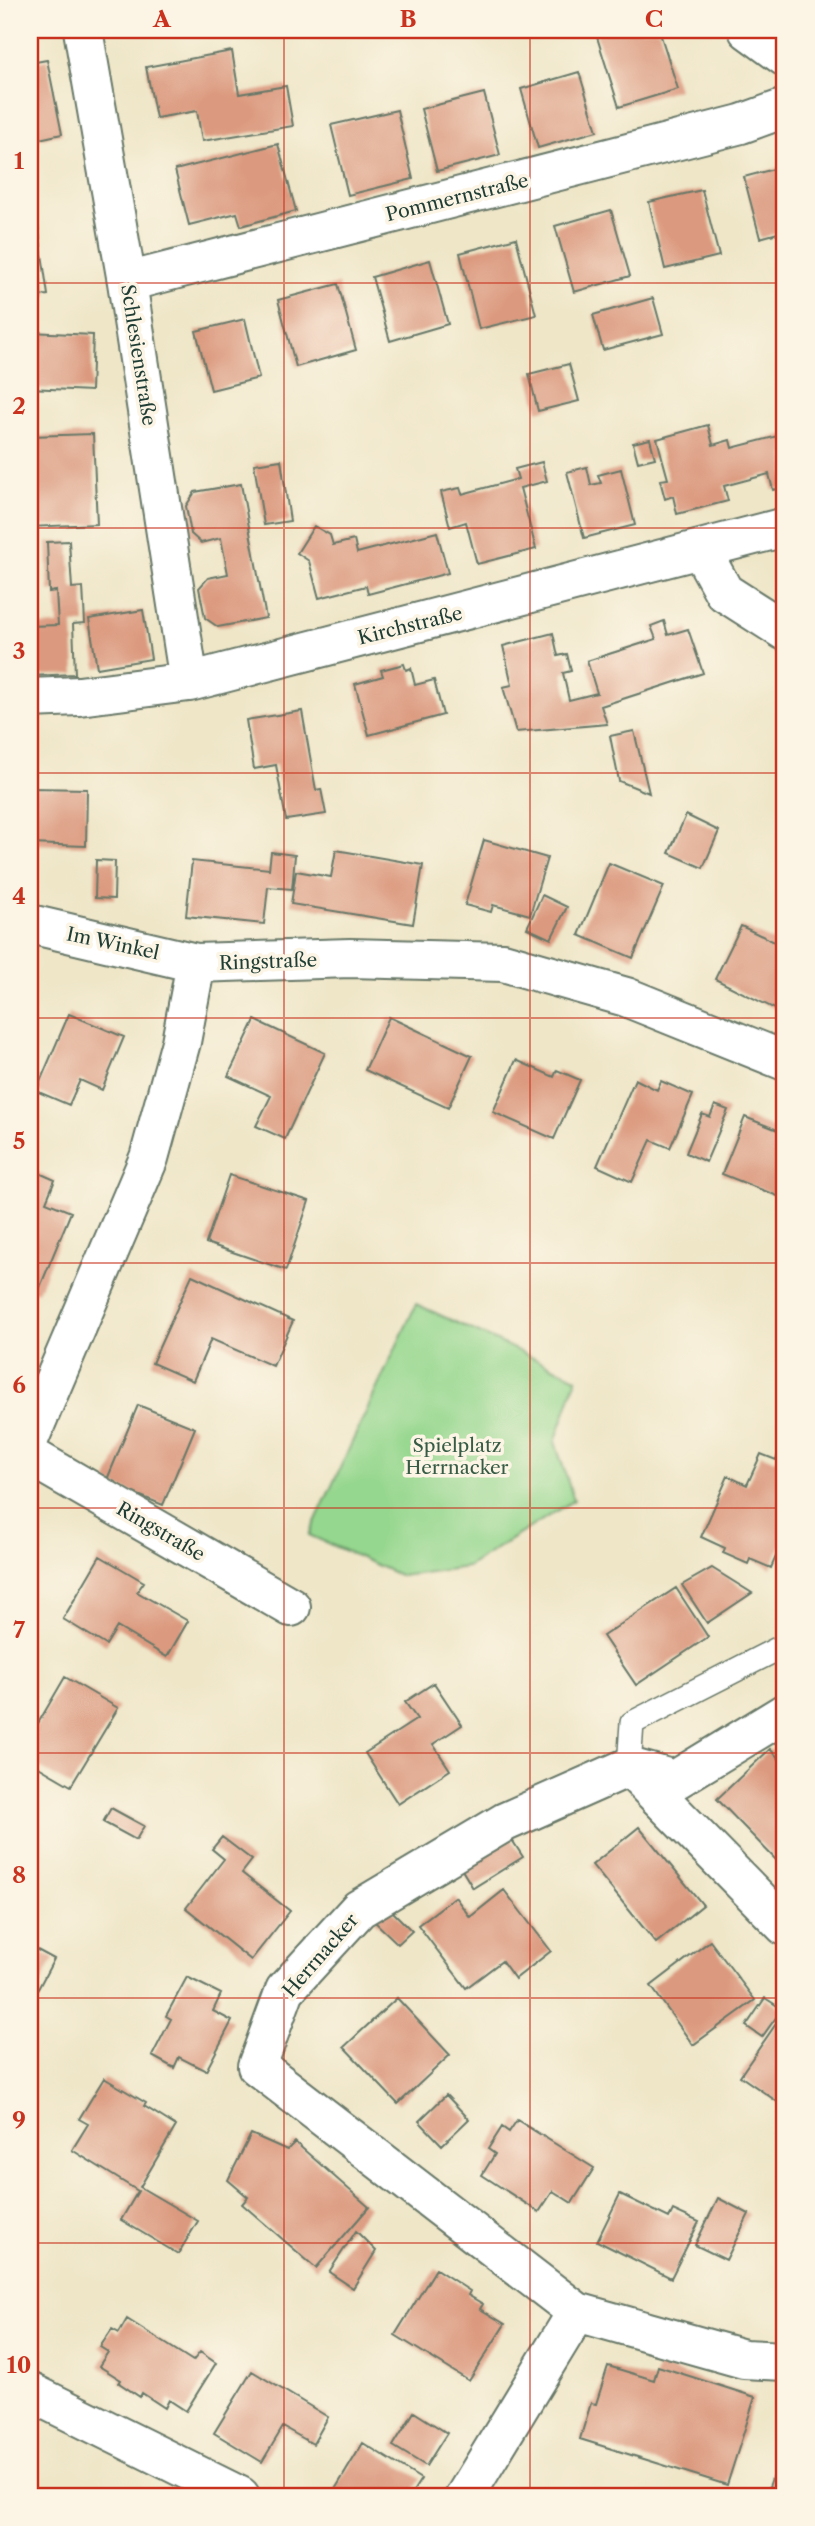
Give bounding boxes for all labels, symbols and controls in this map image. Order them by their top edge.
text: A [152,5,172,33]
text: B [399,5,417,33]
text: C [645,5,663,33]
text: 1 [14,147,25,175]
street label: Pommernstraße [383,169,531,226]
street label: Schlesienstraße [116,283,161,427]
text: 2 [12,392,26,420]
street label: Kirchstraße [355,601,465,650]
text: 3 [13,637,26,665]
text: 4 [12,882,26,910]
street label: Im Winkel [64,922,162,965]
street label: Ringstraße [219,948,318,975]
text: 5 [13,1127,25,1155]
text: 6 [12,1371,26,1399]
park label: Spielplatz Herrnacker [405,1434,509,1479]
street label: Ringstraße [112,1497,209,1566]
text: 7 [13,1616,25,1644]
text: 8 [12,1861,26,1889]
street label: Herrnacker [278,1909,363,2002]
text: 9 [12,2106,26,2134]
text: 10 [7,2351,31,2379]

